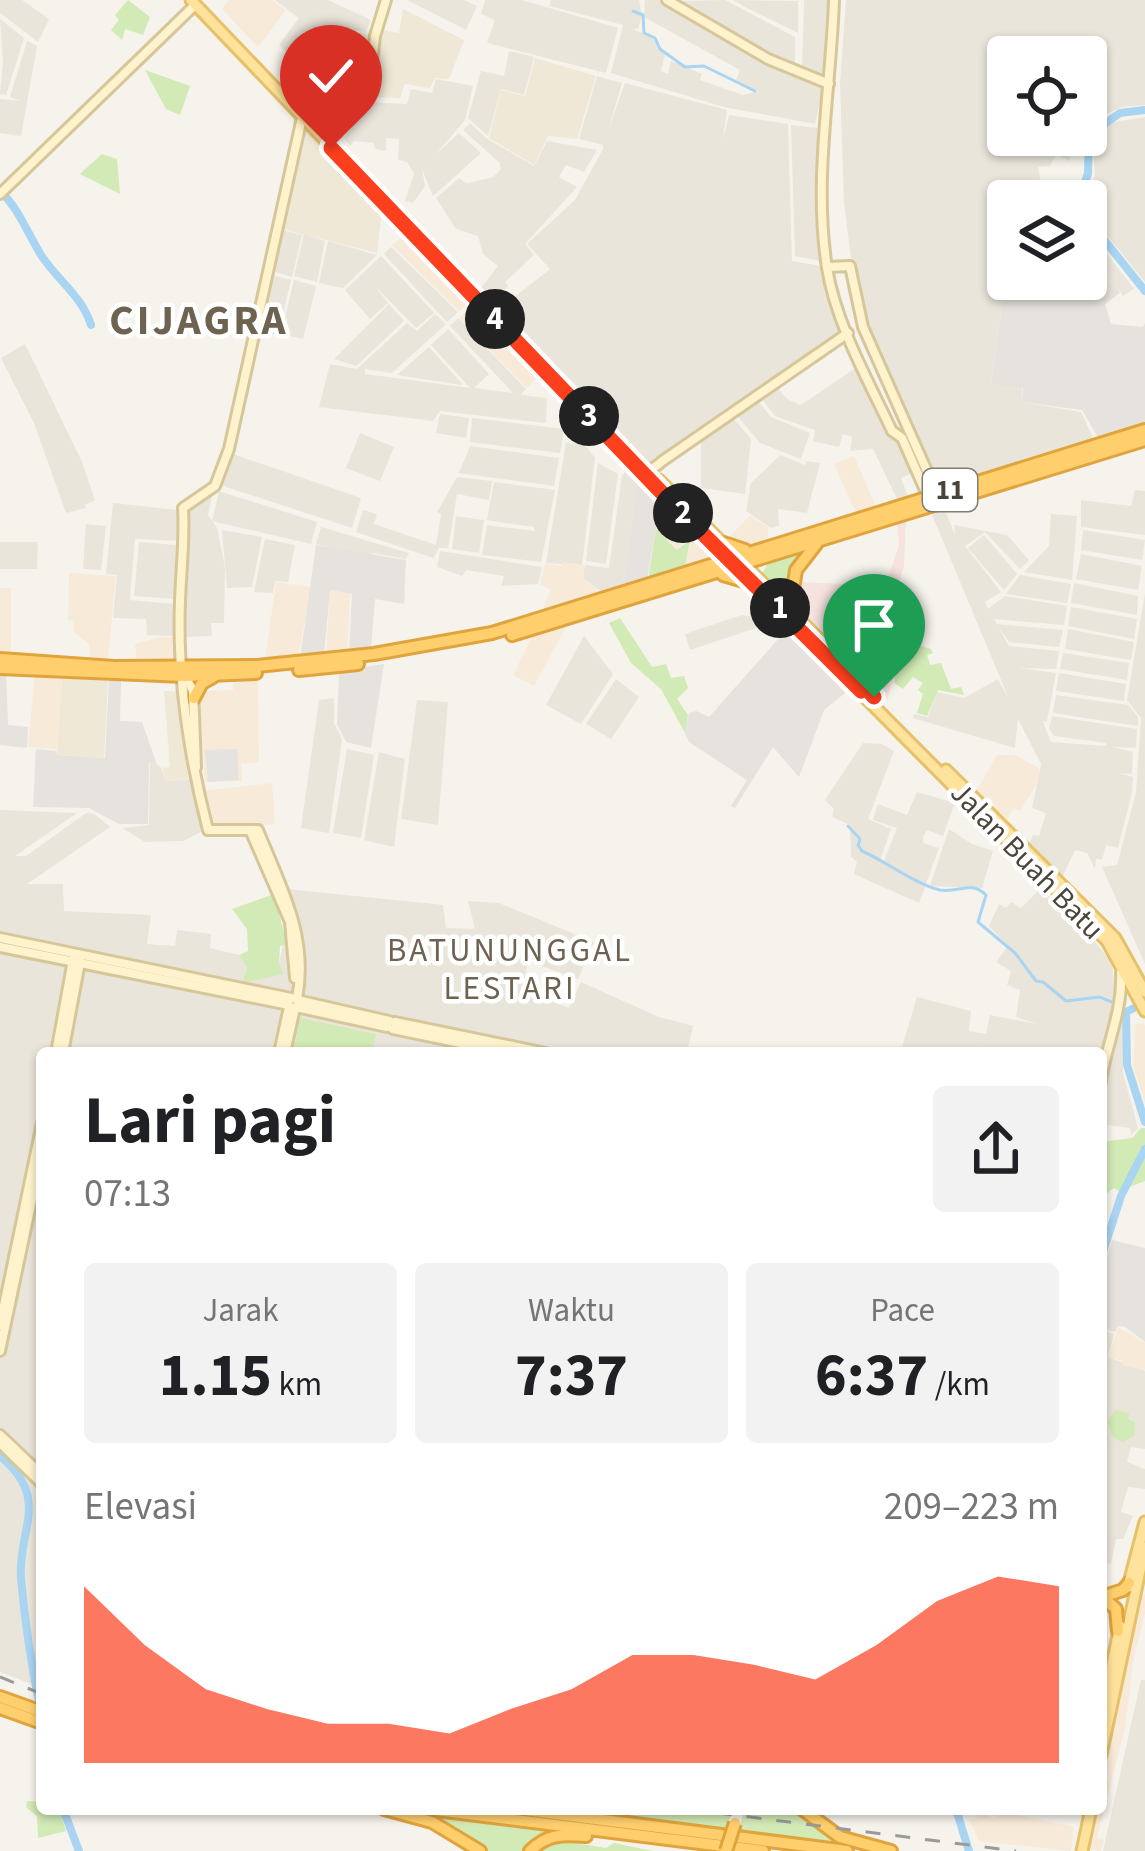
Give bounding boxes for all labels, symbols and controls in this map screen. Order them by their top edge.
pin [280,25,382,148]
map controls [987,36,1107,300]
button: locate [987,36,1107,156]
icon: check [298,43,364,109]
button: layers [987,180,1107,300]
pin: 4 [465,289,525,349]
district label: CIJAGRA [109,291,289,351]
text: 4 [486,295,504,342]
pin: 3 [559,386,619,446]
text: 3 [580,392,598,439]
road number: 11 [923,469,977,511]
pin: 2 [653,483,713,543]
text: 2 [674,489,692,536]
pin [823,574,925,697]
pin: 1 [750,578,810,638]
text: 1 [771,584,789,631]
icon: arrive [841,592,907,658]
street label: Jalan Buah Batu [940,772,1114,950]
district label: BATUNUNGGAL LESTARI [387,927,633,1012]
text: Lari pagi [84,1074,336,1168]
button: share [933,1086,1059,1212]
text: 07:13 [84,1166,171,1222]
text: Jarak [202,1287,279,1334]
text: Waktu [528,1287,615,1334]
text: Pace [870,1287,935,1334]
text: 1.15 [159,1334,272,1419]
text: 7:37 [515,1334,628,1419]
text: 6:37 [815,1334,928,1419]
text: km [272,1361,322,1408]
text: /km [928,1361,990,1408]
text: Elevasi [84,1479,197,1535]
text: 209–223 m [884,1479,1059,1535]

